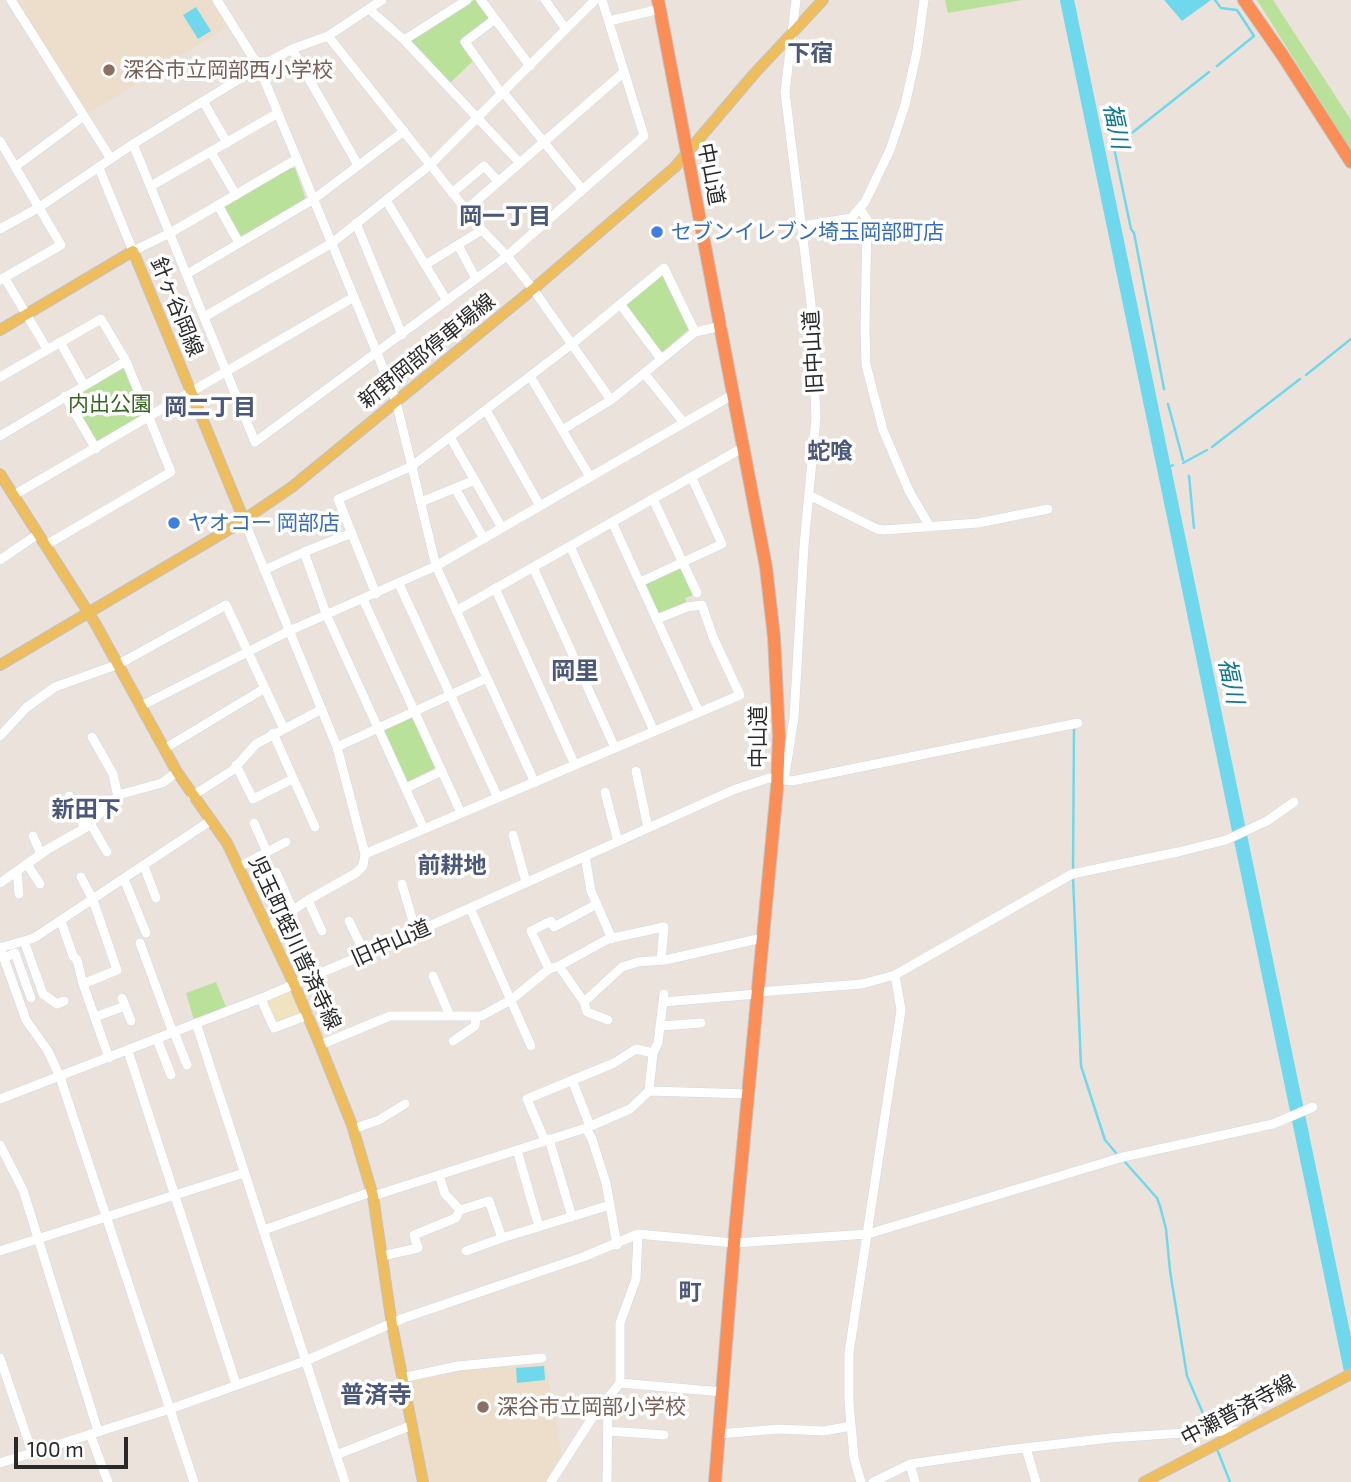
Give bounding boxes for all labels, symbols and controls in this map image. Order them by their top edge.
district label: 下宿 [787,39,833,67]
place label: 深谷市立岡部西小学校 [123,57,333,83]
marker: 深谷市立岡部西小学校 [101,62,117,78]
water label: 福川 [1098,101,1134,151]
street label: 中山道 [693,141,729,207]
district label: 岡一丁目 [459,202,551,230]
place label: セブンイレブン埼玉岡部町店 [671,219,944,245]
marker: セブンイレブン埼玉岡部町店 [649,224,665,240]
street label: 針ヶ谷岡線 [146,254,208,360]
street label: 新野岡部停車場線 [354,288,500,414]
street label: 旧中山道 [798,309,828,395]
park label: 内出公園 [68,391,152,417]
district label: 岡二丁目 [164,393,256,421]
district label: 蛇喰 [807,437,853,465]
place label: ヤオコー 岡部店 [188,510,340,536]
marker: ヤオコー 岡部店 [166,515,182,531]
water label: 福川 [1213,656,1249,706]
district label: 岡里 [551,657,599,685]
street label: 中山道 [745,706,771,768]
district label: 新田下 [52,795,120,823]
district label: 前耕地 [418,851,486,879]
street label: 児玉町蛭川普済寺線 [244,852,346,1034]
street label: 旧中山道 [348,914,434,972]
district label: 町 [679,1278,701,1306]
street label: 中瀬普済寺線 [1176,1369,1300,1451]
district label: 普済寺 [340,1381,412,1409]
place label: 深谷市立岡部小学校 [497,1394,686,1420]
marker: 深谷市立岡部小学校 [475,1399,491,1415]
scale bar [18,1422,131,1466]
text: 100 m [27,1436,84,1461]

